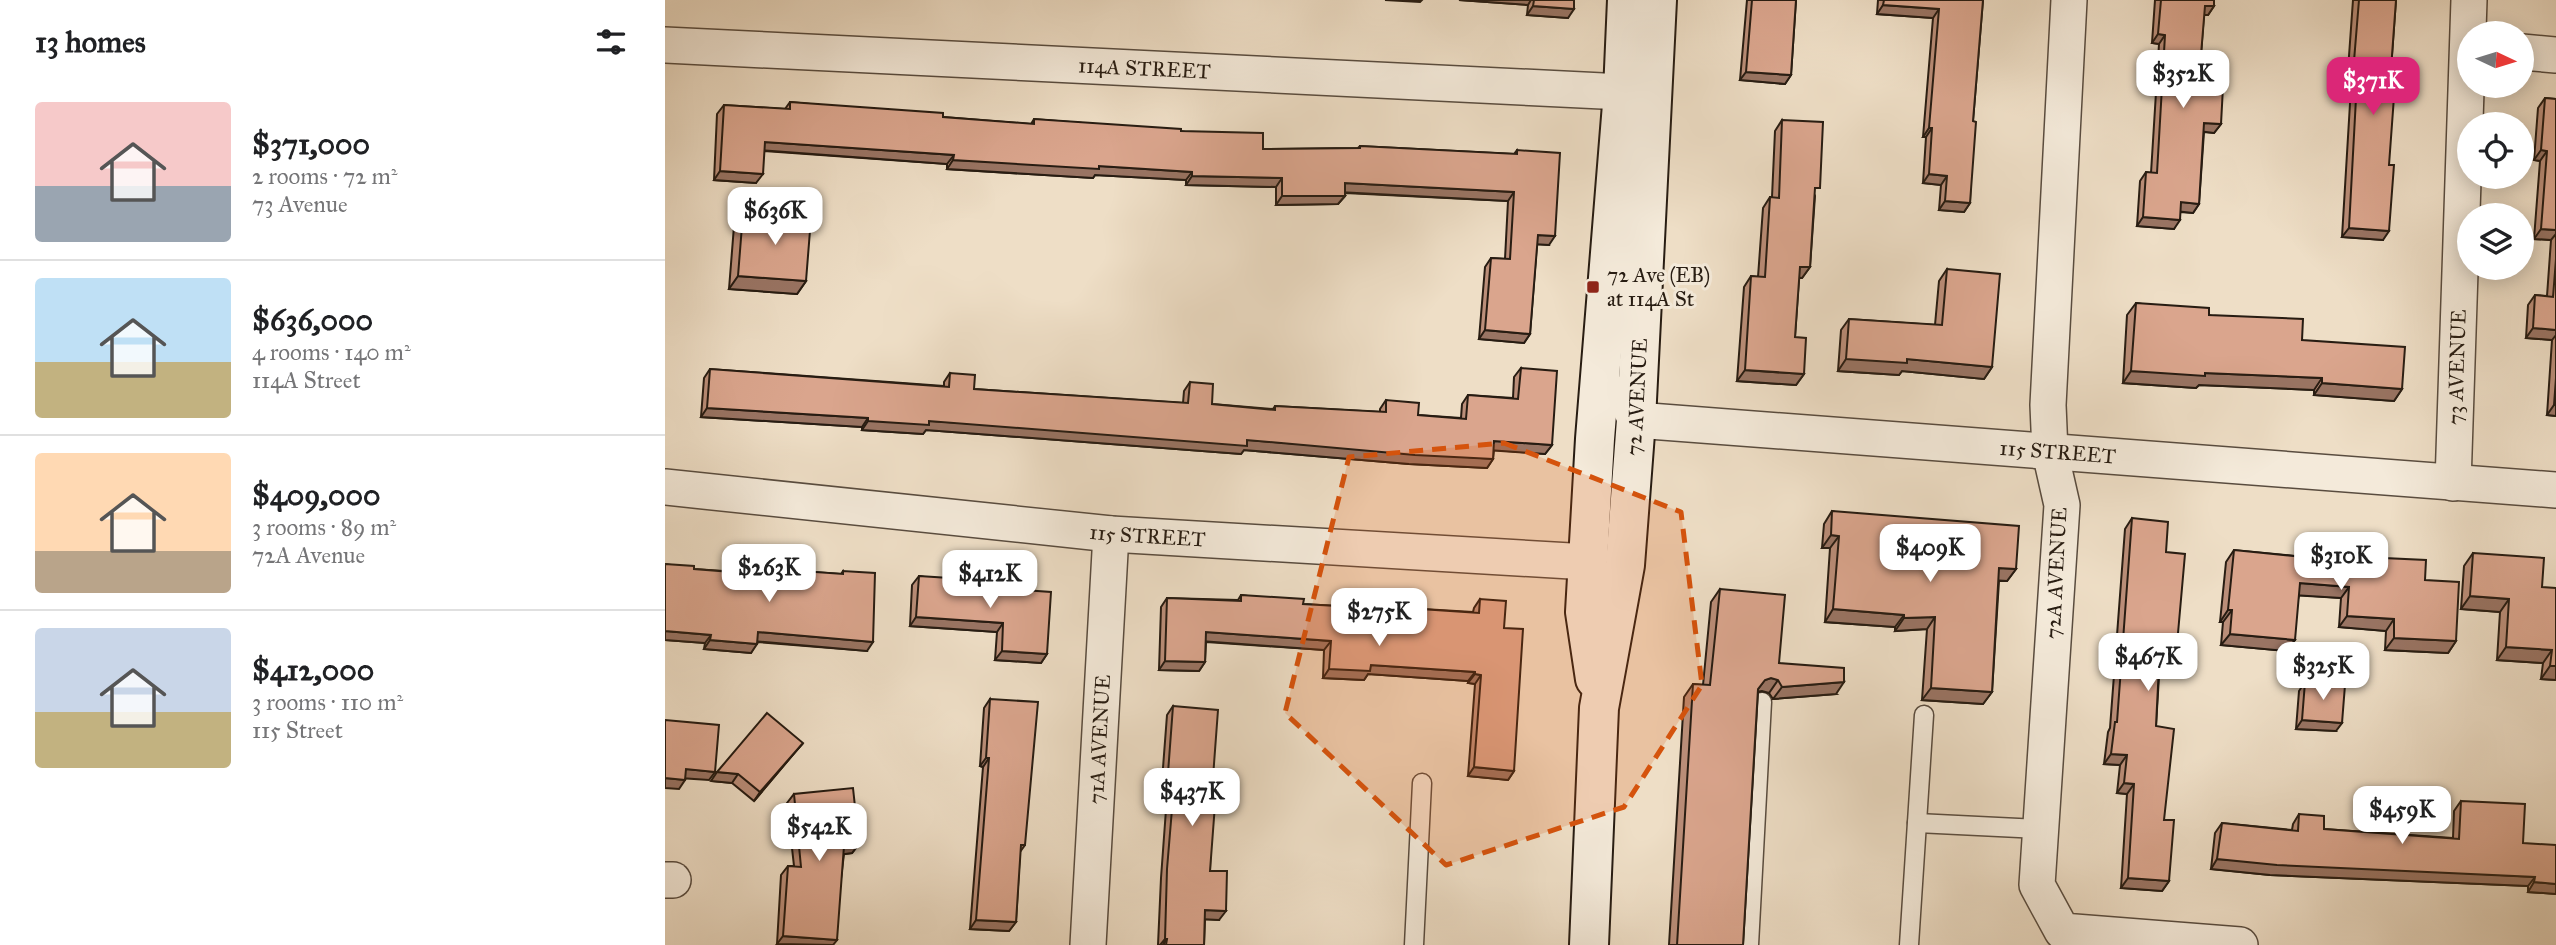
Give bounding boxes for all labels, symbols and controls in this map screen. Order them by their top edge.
north arrow [2457,21,2534,98]
map controls [2457,21,2534,280]
icon: filters [592,23,630,61]
text: 13 homes [35,24,146,60]
pin: $352K [2134,50,2232,110]
street label: 114A STREET [1077,52,1211,85]
pin: $371K [2324,58,2422,117]
text: $352K [2152,59,2214,87]
text: $371K [2343,66,2403,94]
button: locate [2457,112,2534,189]
text: $371,000 [252,126,370,162]
icon: home [91,130,175,214]
text: 2 rooms · 72 m² [252,162,397,190]
pin: $636K [726,188,824,247]
text: 73 Avenue [252,190,347,218]
text: $636K [744,196,806,224]
button: layers [2457,203,2534,280]
place label: 72 Ave (EB) at 114A St [1607,262,1710,312]
marker: 72 Ave (EB) at 114A St [1585,279,1601,295]
text: $636,000 [252,302,373,338]
icon: home [91,306,175,390]
street label: 73 AVENUE [2442,309,2472,425]
text: 4 rooms · 140 m² [252,338,411,366]
street label: 72 AVENUE [1620,338,1653,457]
text: 114A Street [252,366,361,394]
street label: 115 STREET [1999,435,2117,469]
text: $409,000 [252,477,380,513]
icon: home [91,481,175,565]
street label: 72A AVENUE [2040,506,2072,640]
text: 3 rooms · 89 m² [252,513,396,541]
street label: 115 STREET [1088,519,1206,553]
pin: $409K [1881,524,1979,584]
pin: $310K [2292,532,2390,592]
text: $409K [1896,533,1964,561]
text: 72A Avenue [252,541,365,569]
text: $310K [2310,541,2372,569]
pin: $263K [720,544,818,604]
pin: $412K [941,550,1039,610]
text: $263K [738,553,800,581]
text: $412K [958,559,1022,587]
pin: $275K [1330,588,1428,648]
text: $275K [1347,597,1411,625]
pin: $467K [2099,634,2197,693]
text: $467K [2114,642,2182,670]
pin: $325K [2274,642,2372,702]
text: $325K [2292,651,2354,679]
text: $412,000 [252,652,374,688]
icon: home [91,656,175,740]
street label: 71A AVENUE [1083,674,1116,805]
text: 3 rooms · 110 m² [252,688,403,716]
text: 115 Street [252,716,343,744]
pin: $437K [1143,768,1241,828]
text: $437K [1160,777,1224,805]
pin: $459K [2353,786,2451,846]
text: $459K [2369,795,2435,823]
pin: $542K [770,804,868,863]
text: $542K [787,812,851,840]

